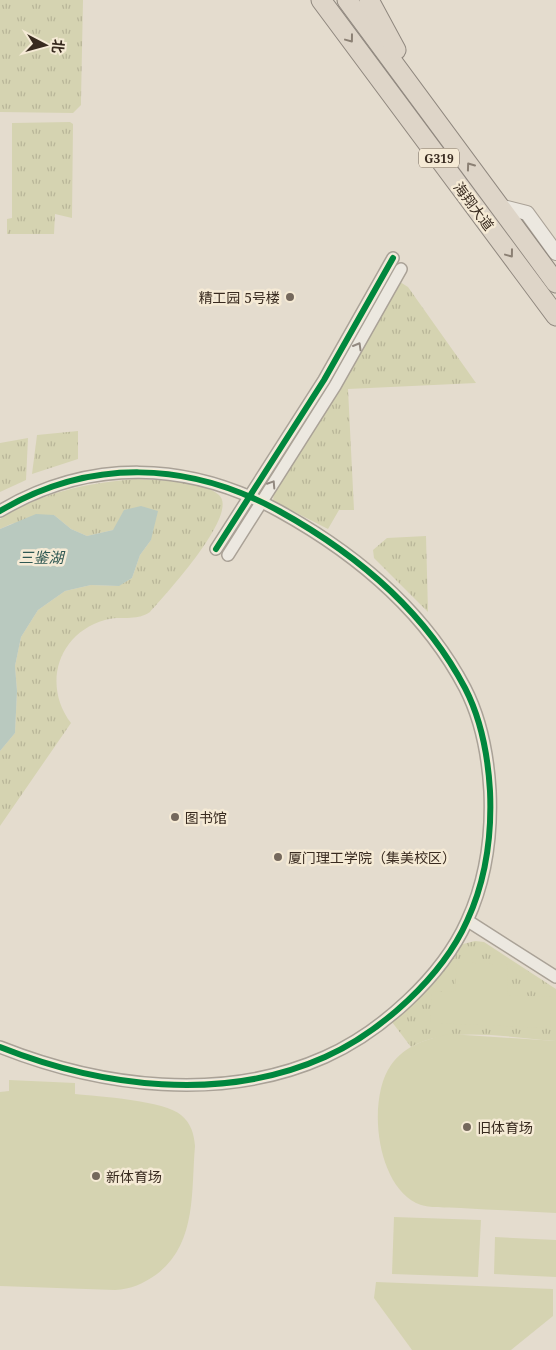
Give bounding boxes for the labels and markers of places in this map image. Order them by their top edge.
place label: 精工园 5号楼 [199,288,280,307]
marker: 精工园 5号楼 [284,291,296,303]
place label: 图书馆 [185,808,227,827]
marker: 图书馆 [169,811,181,823]
place label: 厦门理工学院（集美校区） [288,848,456,867]
marker: 厦门理工学院（集美校区） [272,851,284,863]
place label: 旧体育场 [477,1118,533,1137]
marker: 旧体育场 [461,1121,473,1133]
place label: 新体育场 [106,1167,162,1186]
marker: 新体育场 [90,1170,102,1182]

